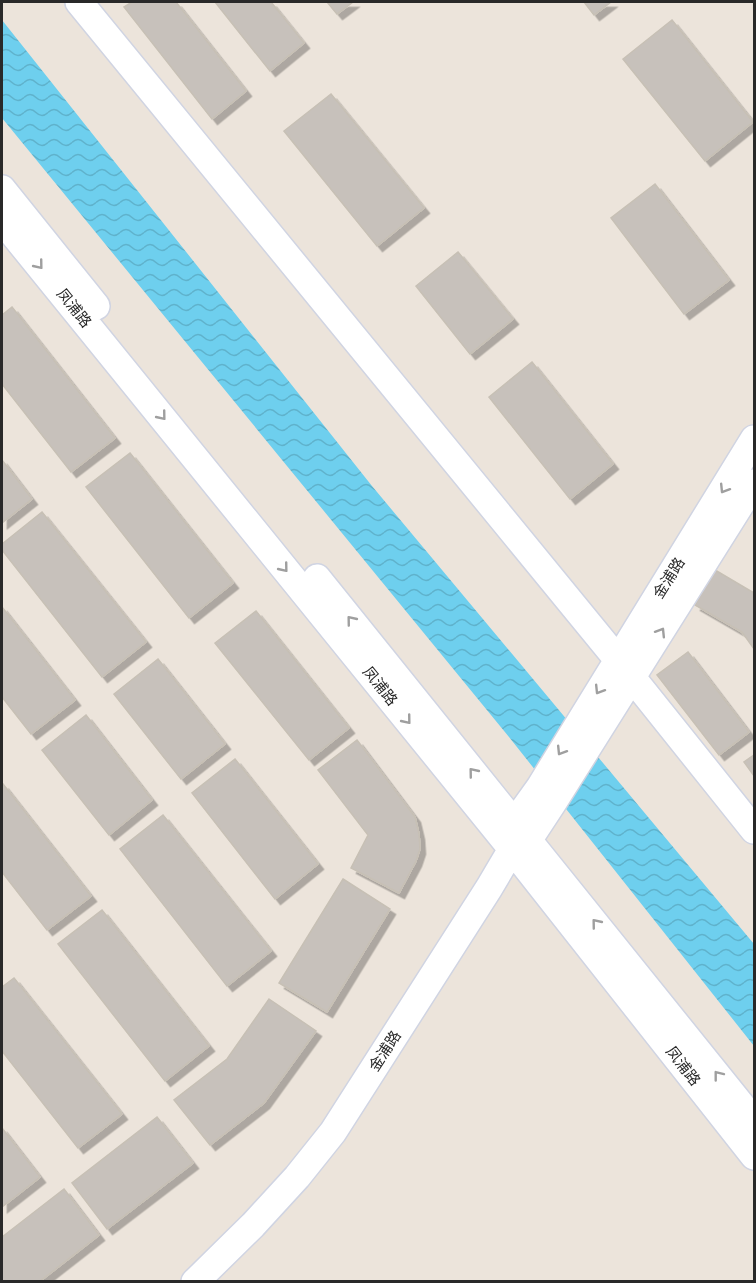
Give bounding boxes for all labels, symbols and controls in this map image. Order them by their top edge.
one-way arrow [31,258,42,269]
street label: 凤浦路 [54,284,96,331]
one-way arrow [154,409,165,420]
one-way arrow [719,483,731,493]
street label: 金浦路 [649,554,688,601]
one-way arrow [277,561,288,572]
one-way arrow [347,616,358,627]
one-way arrow [654,628,665,639]
street label: 凤浦路 [360,662,402,709]
one-way arrow [595,684,607,694]
one-way arrow [399,713,410,724]
one-way arrow [558,745,569,756]
one-way arrow [470,767,481,778]
one-way arrow [593,919,604,930]
street label: 金浦路 [364,1027,404,1074]
street label: 凤浦路 [663,1042,705,1089]
one-way arrow [715,1071,726,1082]

